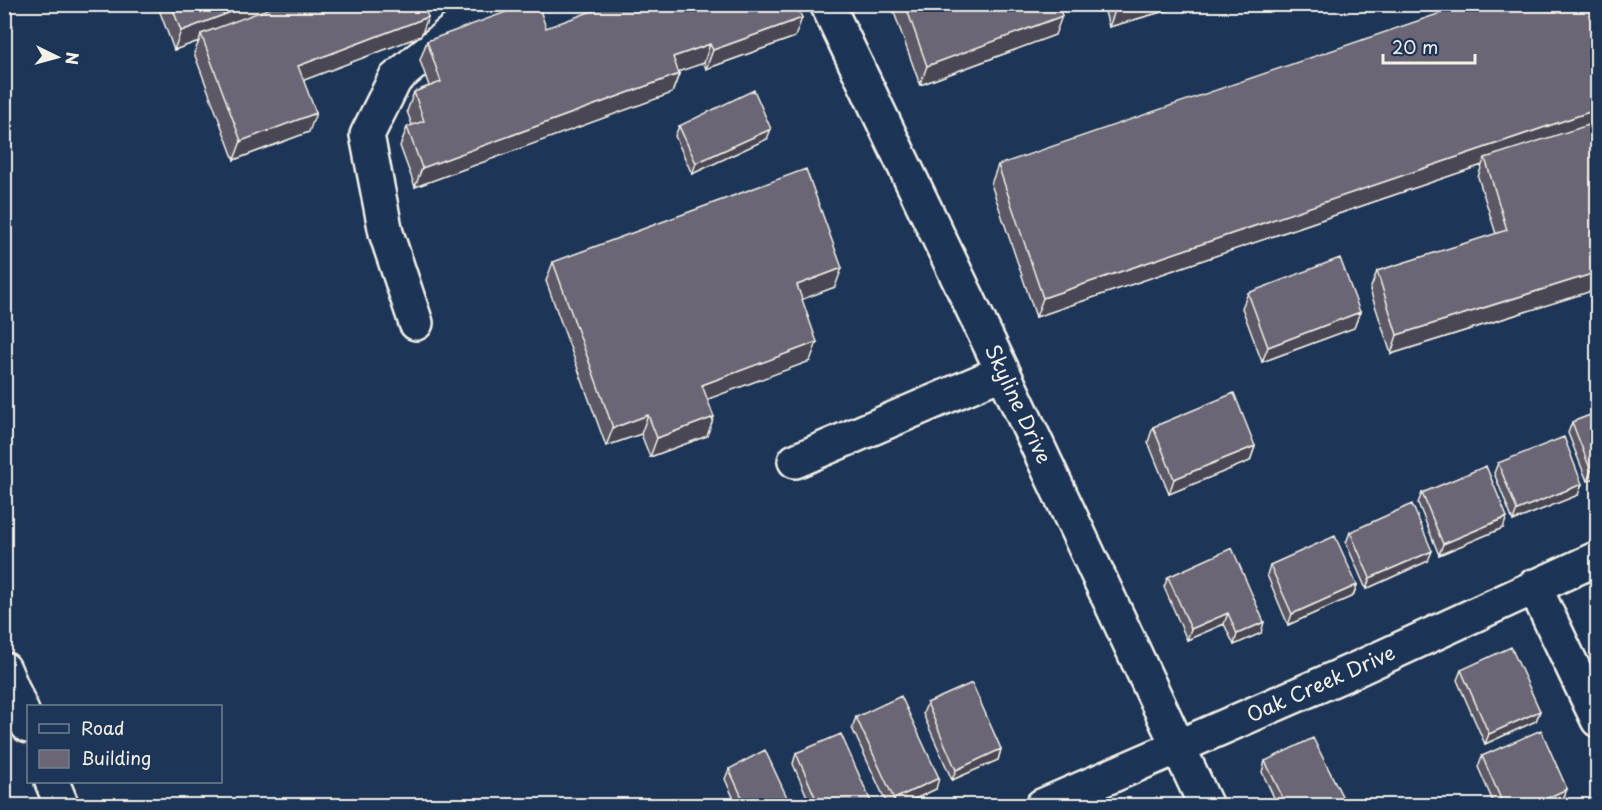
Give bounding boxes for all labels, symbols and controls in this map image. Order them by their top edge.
north arrow [27,27,87,87]
scale bar [1383,27,1474,65]
text: 20 m [1392,33,1438,60]
text: N [60,51,85,66]
street label: Skyline Drive [978,339,1060,468]
street label: Oak Creek Drive [1242,637,1400,729]
legend [27,705,222,783]
text: Road [81,714,125,741]
text: Building [81,744,151,771]

